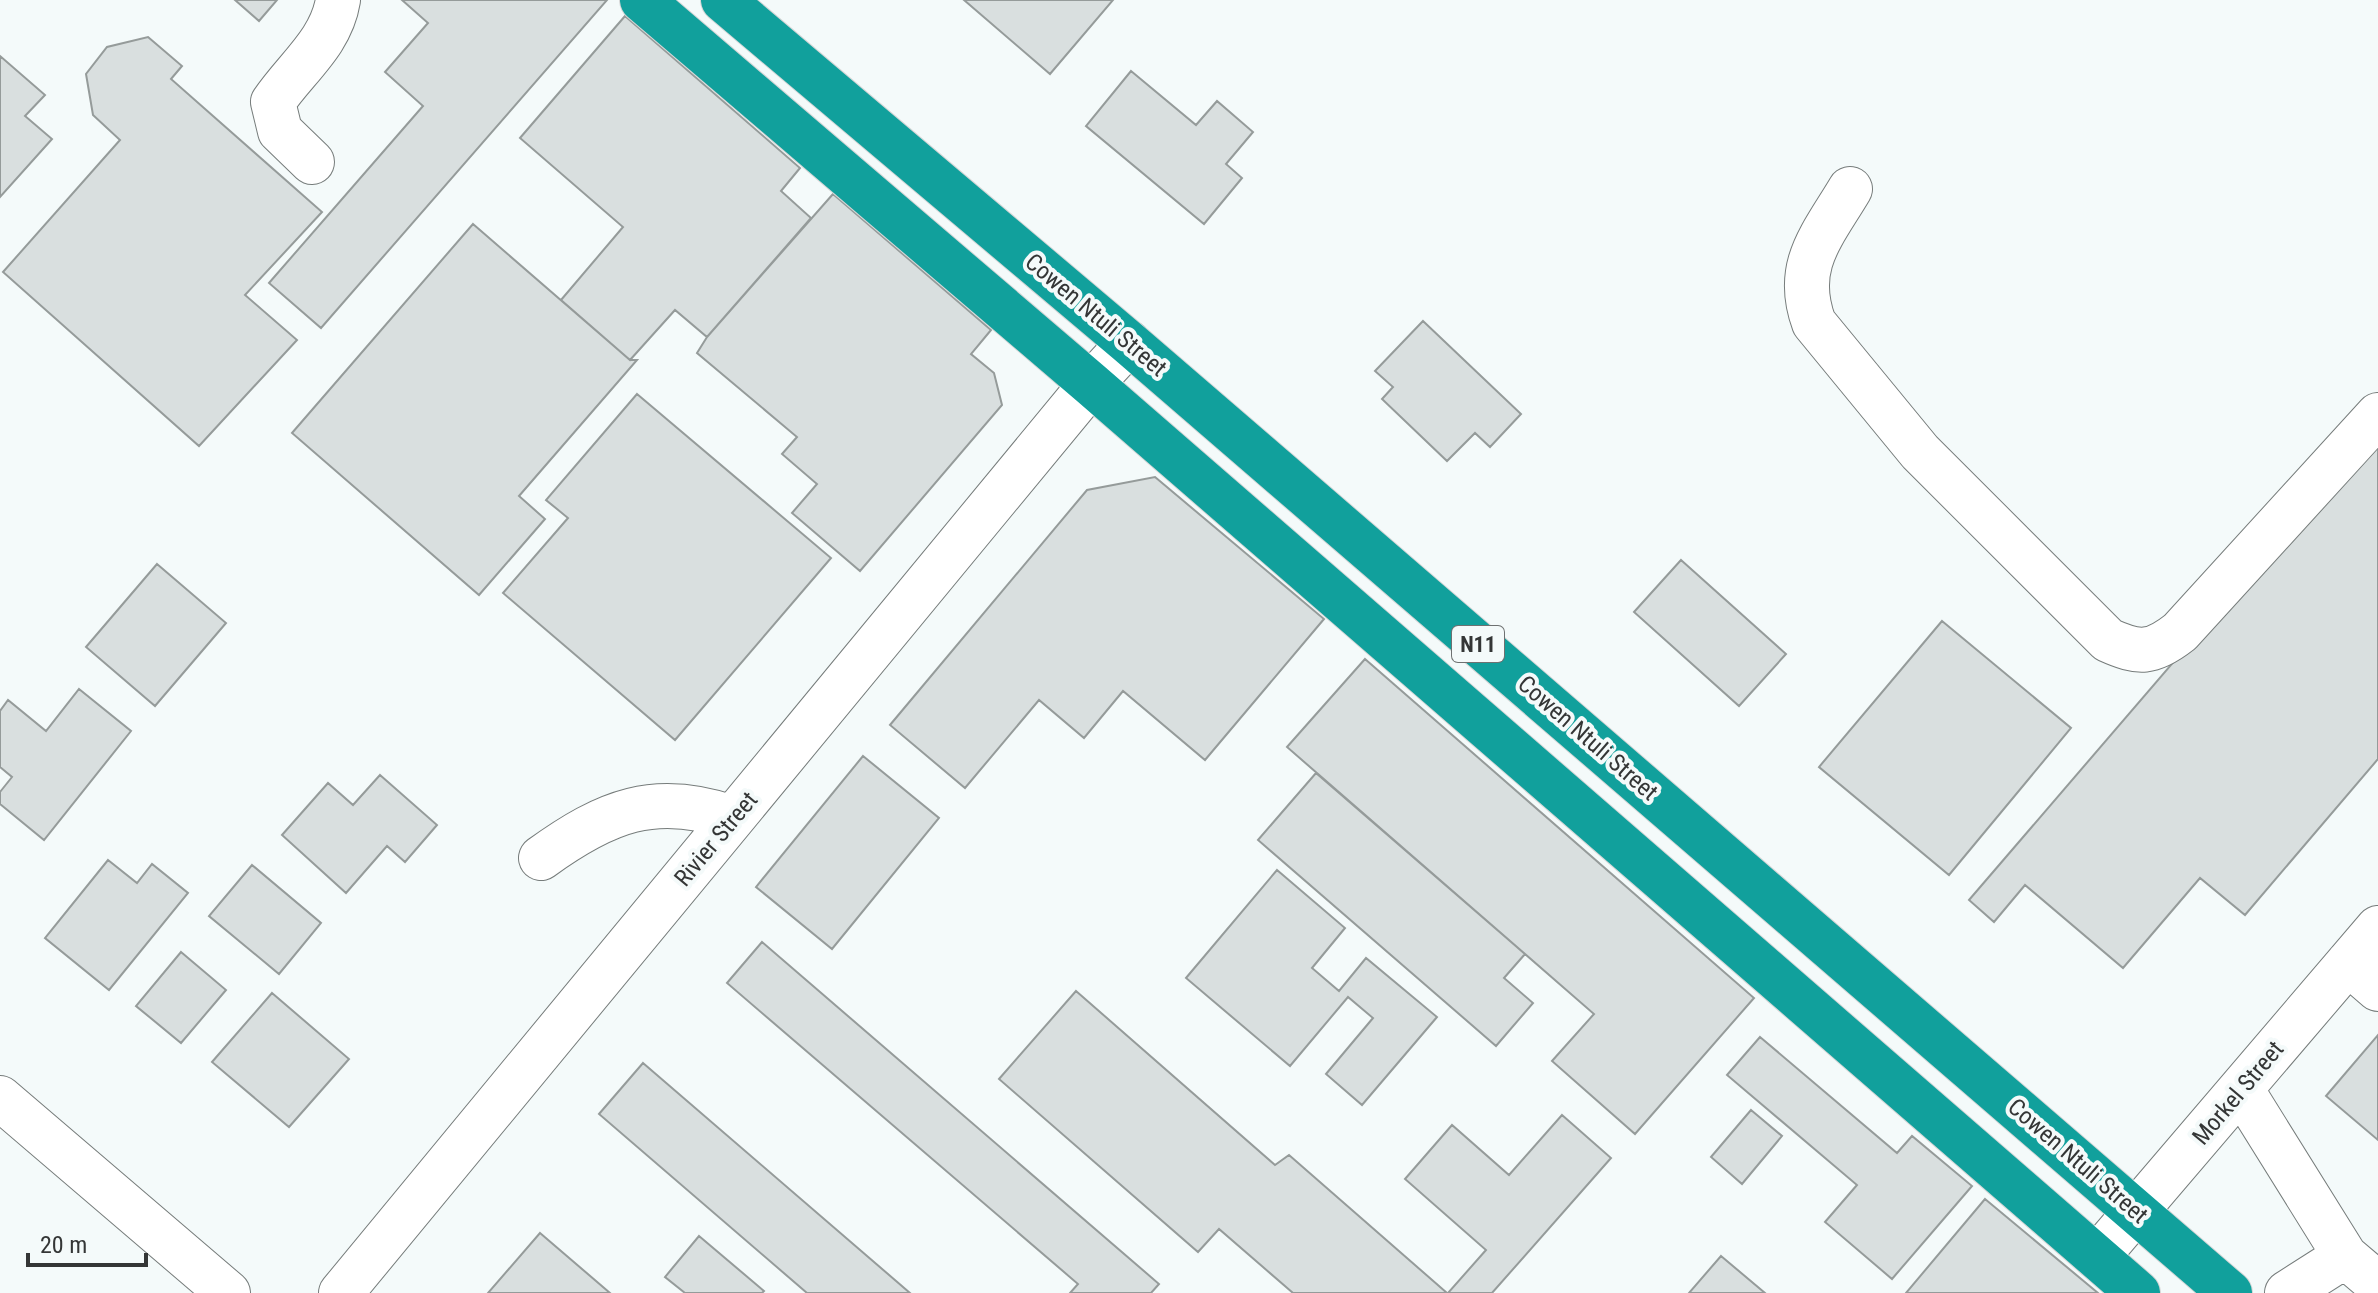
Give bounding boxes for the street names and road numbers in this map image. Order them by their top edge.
street label: Cowen Ntuli Street [1020,248,1172,382]
road number: N11 [1452,626,1504,662]
street label: Cowen Ntuli Street [1512,670,1664,806]
street label: Rivier Street [669,786,763,892]
street label: Morkel Street [2187,1036,2289,1150]
street label: Cowen Ntuli Street [2002,1093,2154,1229]

